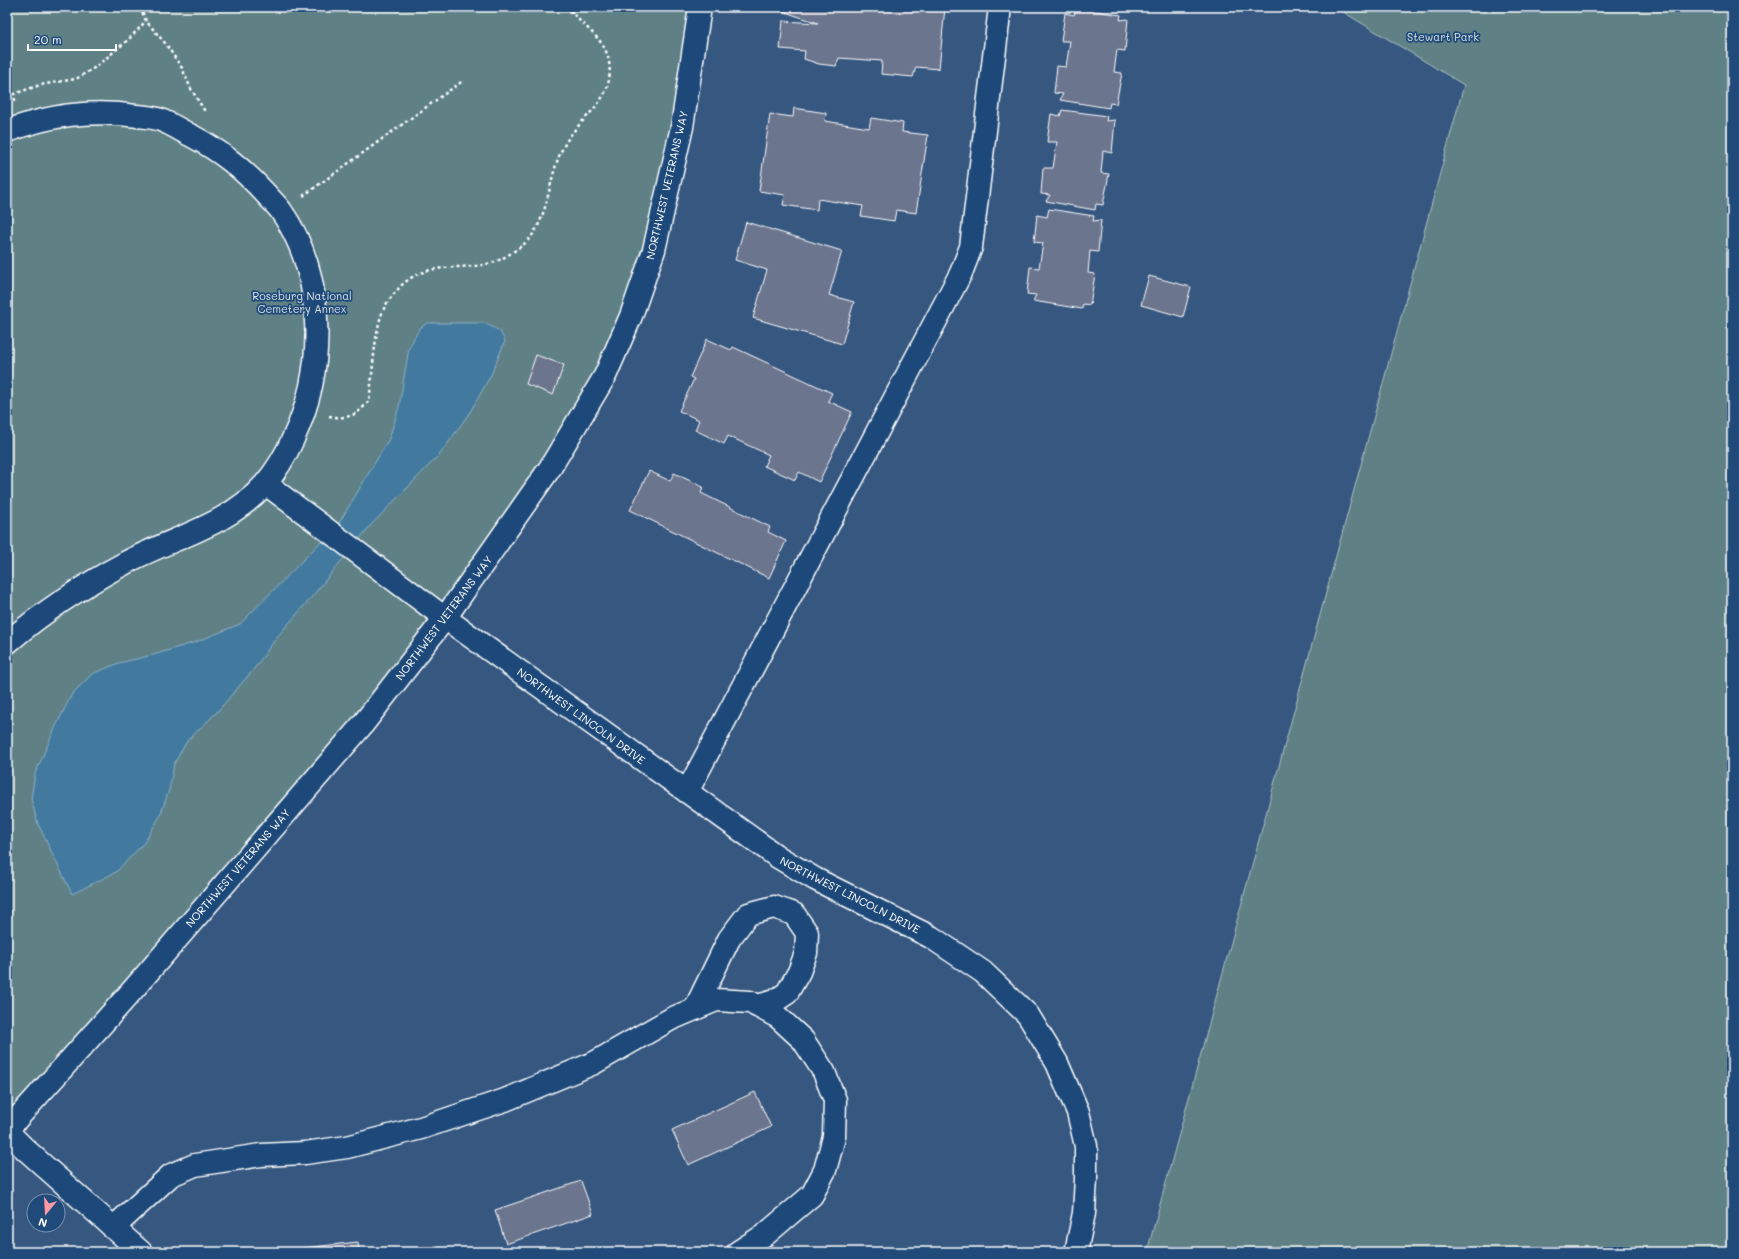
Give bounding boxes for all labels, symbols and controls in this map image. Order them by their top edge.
scale bar [28,26,116,52]
park label: Stewart Park [1407,29,1479,44]
text: 20 m [34,31,62,47]
street label: NORTHWEST VETERANS WAY [642,109,691,261]
park label: Roseburg National Cemetery Annex [252,288,352,316]
street label: NORTHWEST VETERANS WAY [392,552,495,683]
street label: NORTHWEST LINCOLN DRIVE [514,664,648,767]
street label: NORTHWEST VETERANS WAY [182,805,293,930]
street label: NORTHWEST LINCOLN DRIVE [778,853,923,936]
north arrow [26,1193,66,1233]
text: N [36,1215,49,1231]

